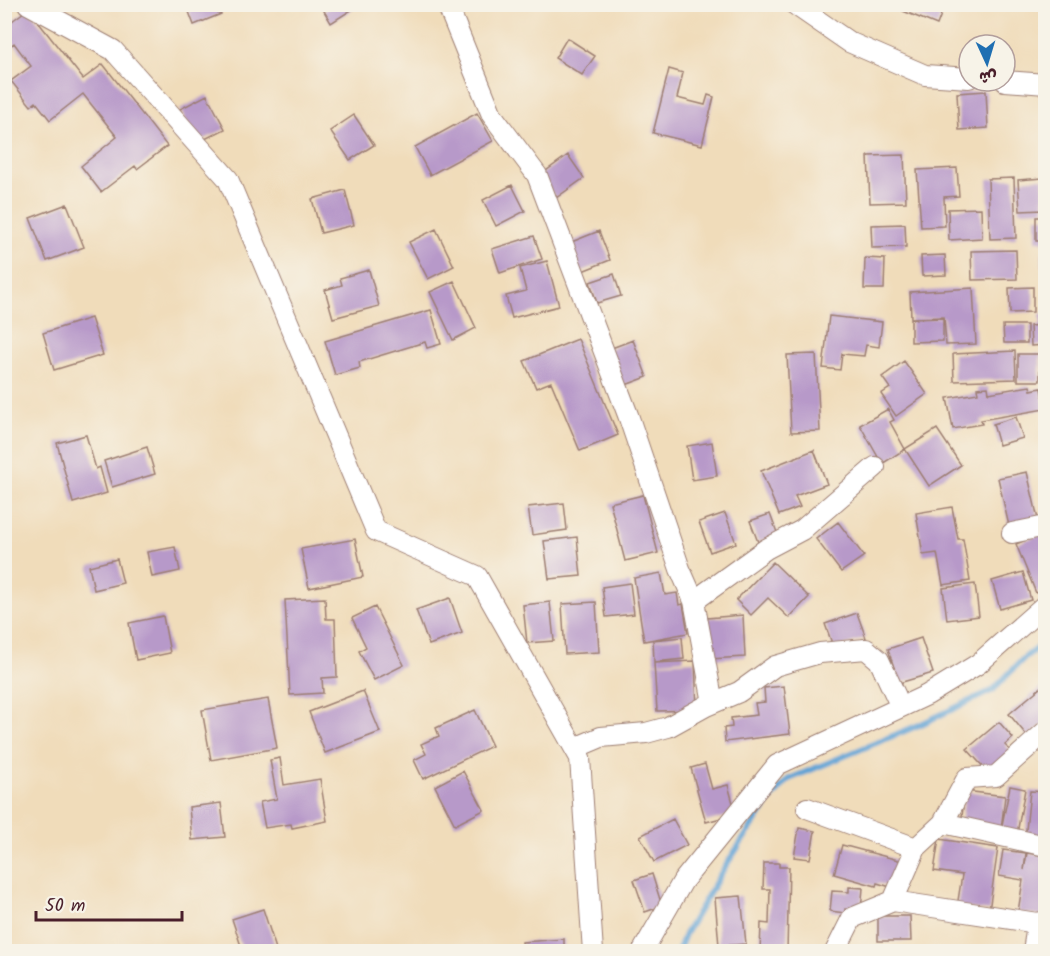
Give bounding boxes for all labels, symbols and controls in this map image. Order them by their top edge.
north arrow [957,33,1017,93]
text: ش [978,63,998,90]
scale bar [36,884,182,922]
text: 50 m [45,892,85,921]

